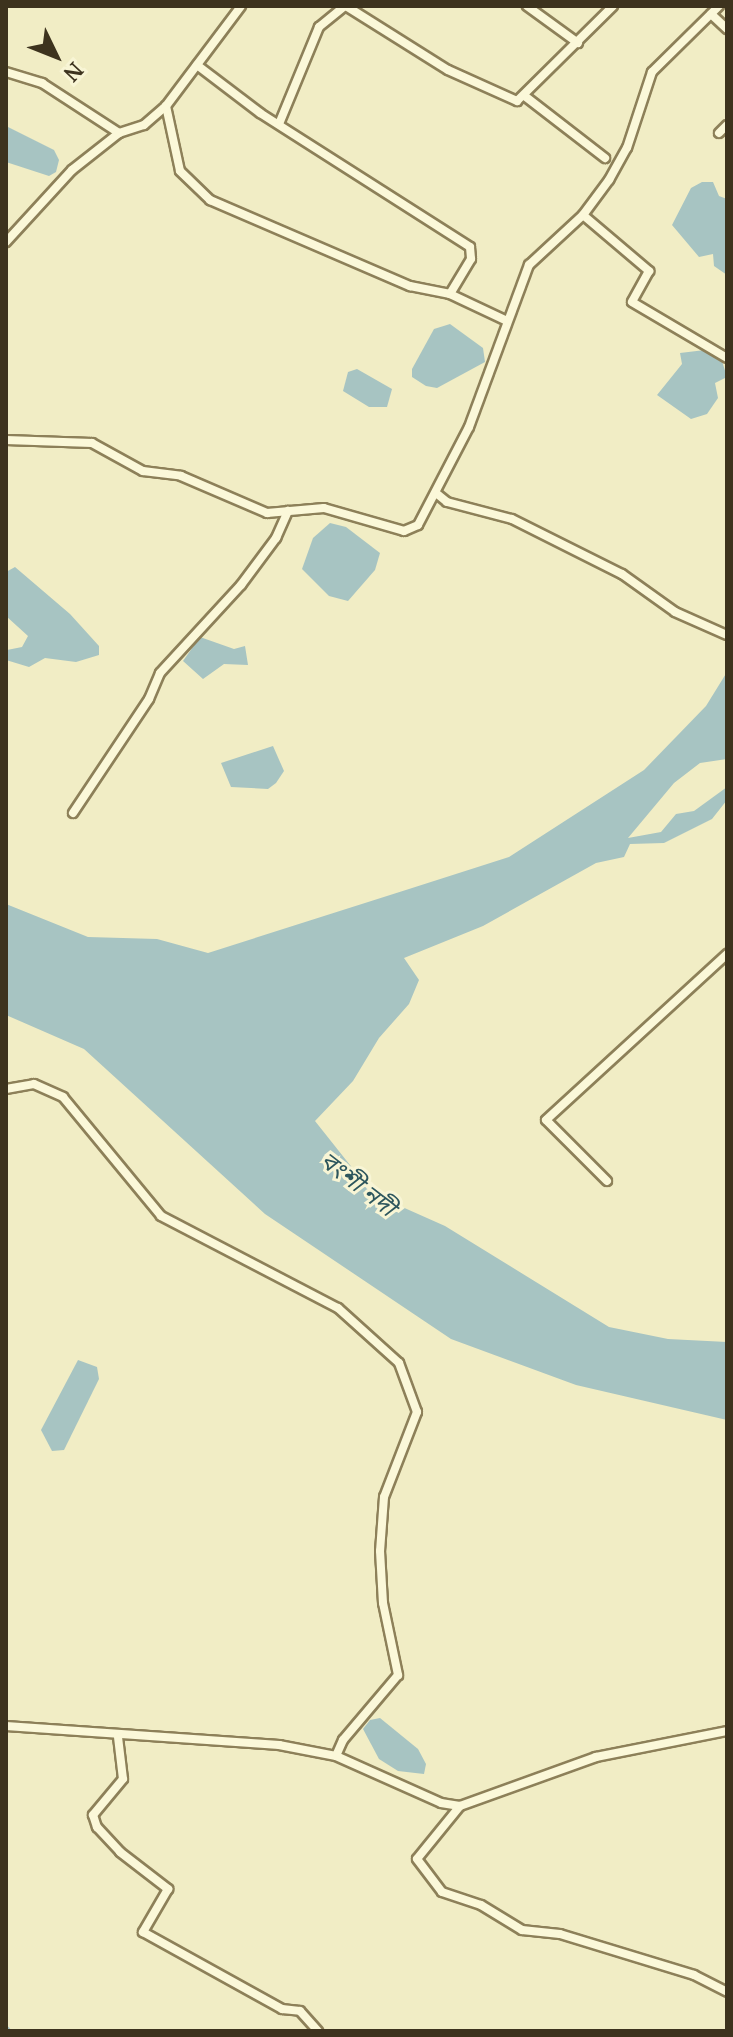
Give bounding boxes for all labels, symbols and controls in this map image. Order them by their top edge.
north arrow [16,16,96,96]
text: N [58,57,90,89]
water label: বংশী নদী [315,1146,401,1222]

